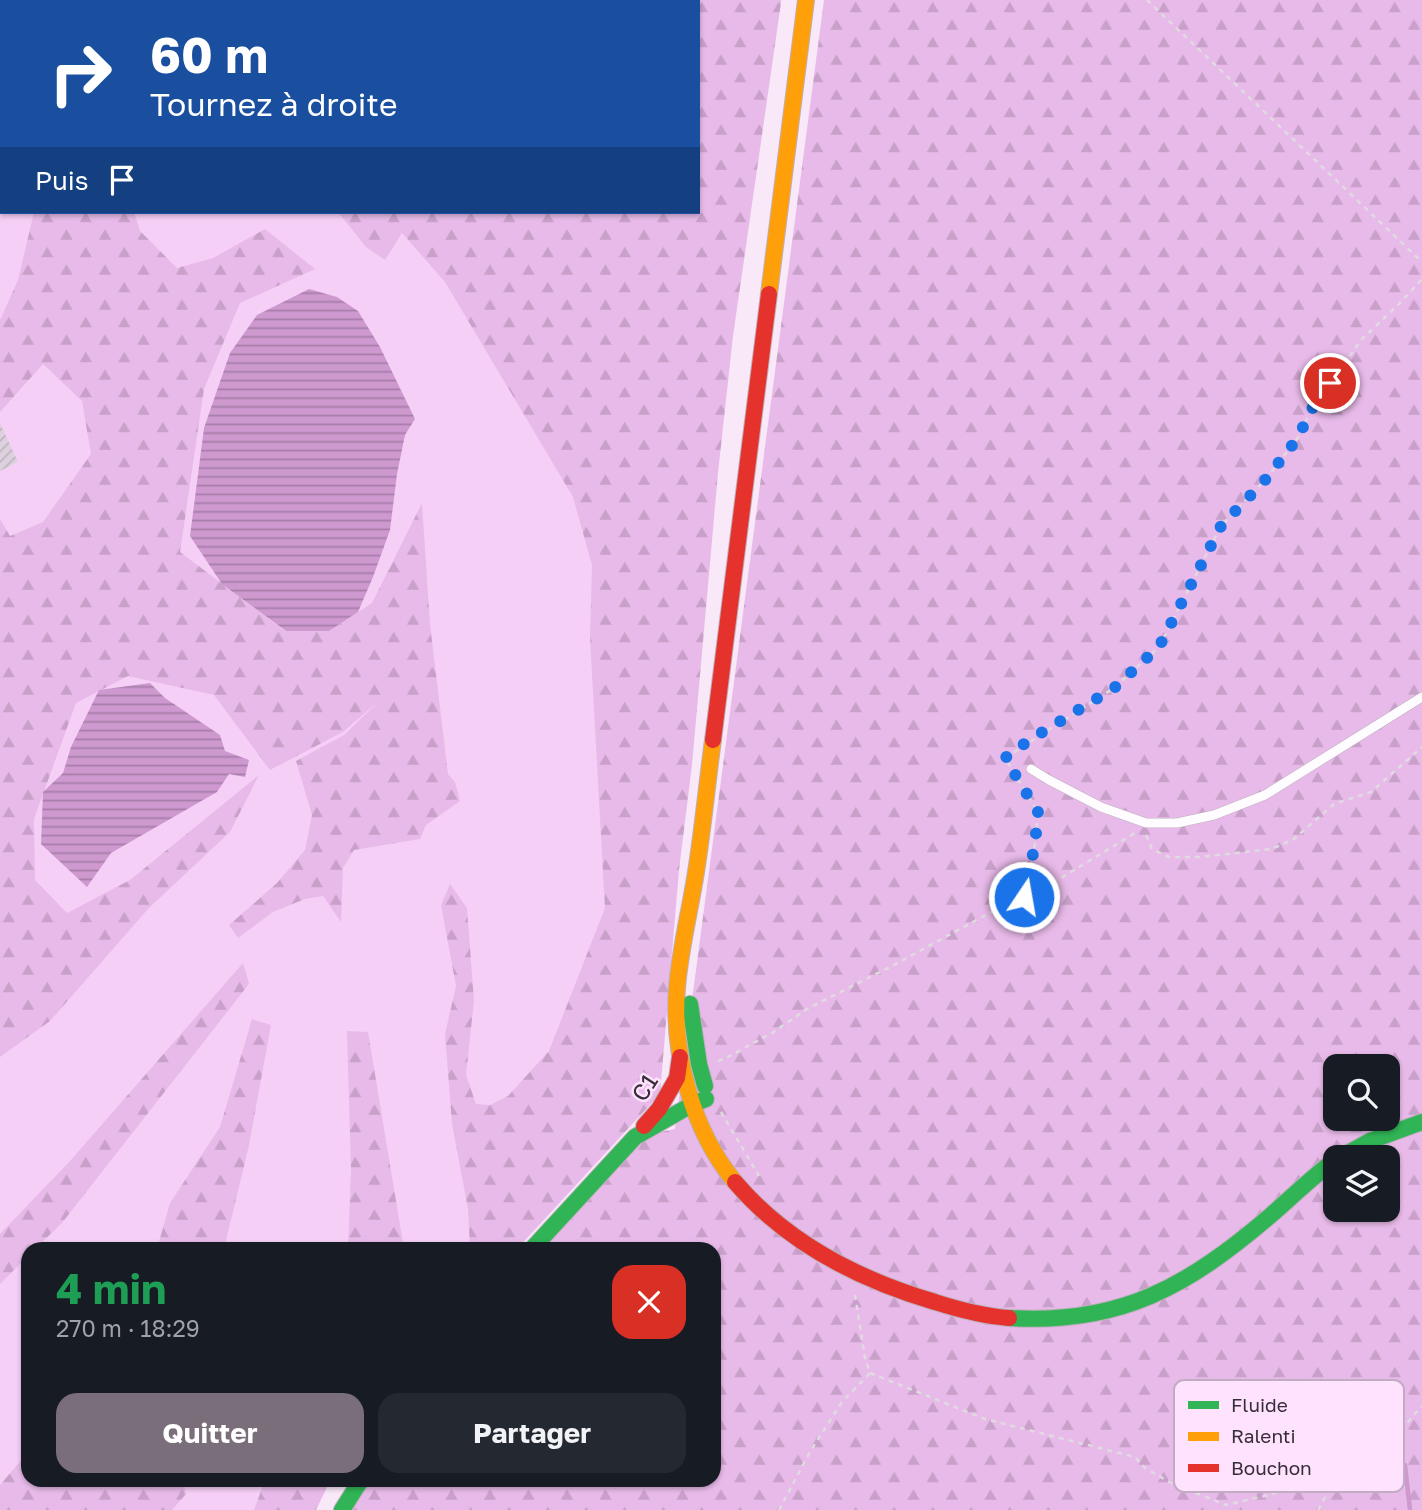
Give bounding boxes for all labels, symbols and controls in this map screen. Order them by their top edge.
text: 60 m [150,25,268,84]
icon: right [35,28,126,119]
text: Tournez à droite [150,85,398,123]
icon: arrive [103,161,141,199]
text: Puis [35,165,89,196]
pin [1300,353,1360,413]
icon: arrive [1311,364,1349,402]
position arrow [987,860,1061,934]
map controls [1323,1054,1400,1222]
button: search [1323,1054,1400,1131]
street label: C1 [625,1068,663,1106]
button: layers [1323,1145,1400,1222]
text: 4 min [56,1263,166,1313]
button: close [612,1265,686,1339]
text: 270 m · 18:29 [56,1314,200,1342]
legend [1174,1380,1404,1492]
button: Quitter [56,1393,364,1473]
button: Partager [378,1393,686,1473]
text: Fluide [1231,1393,1288,1416]
text: Ralenti [1231,1424,1296,1447]
text: Bouchon [1231,1456,1312,1479]

